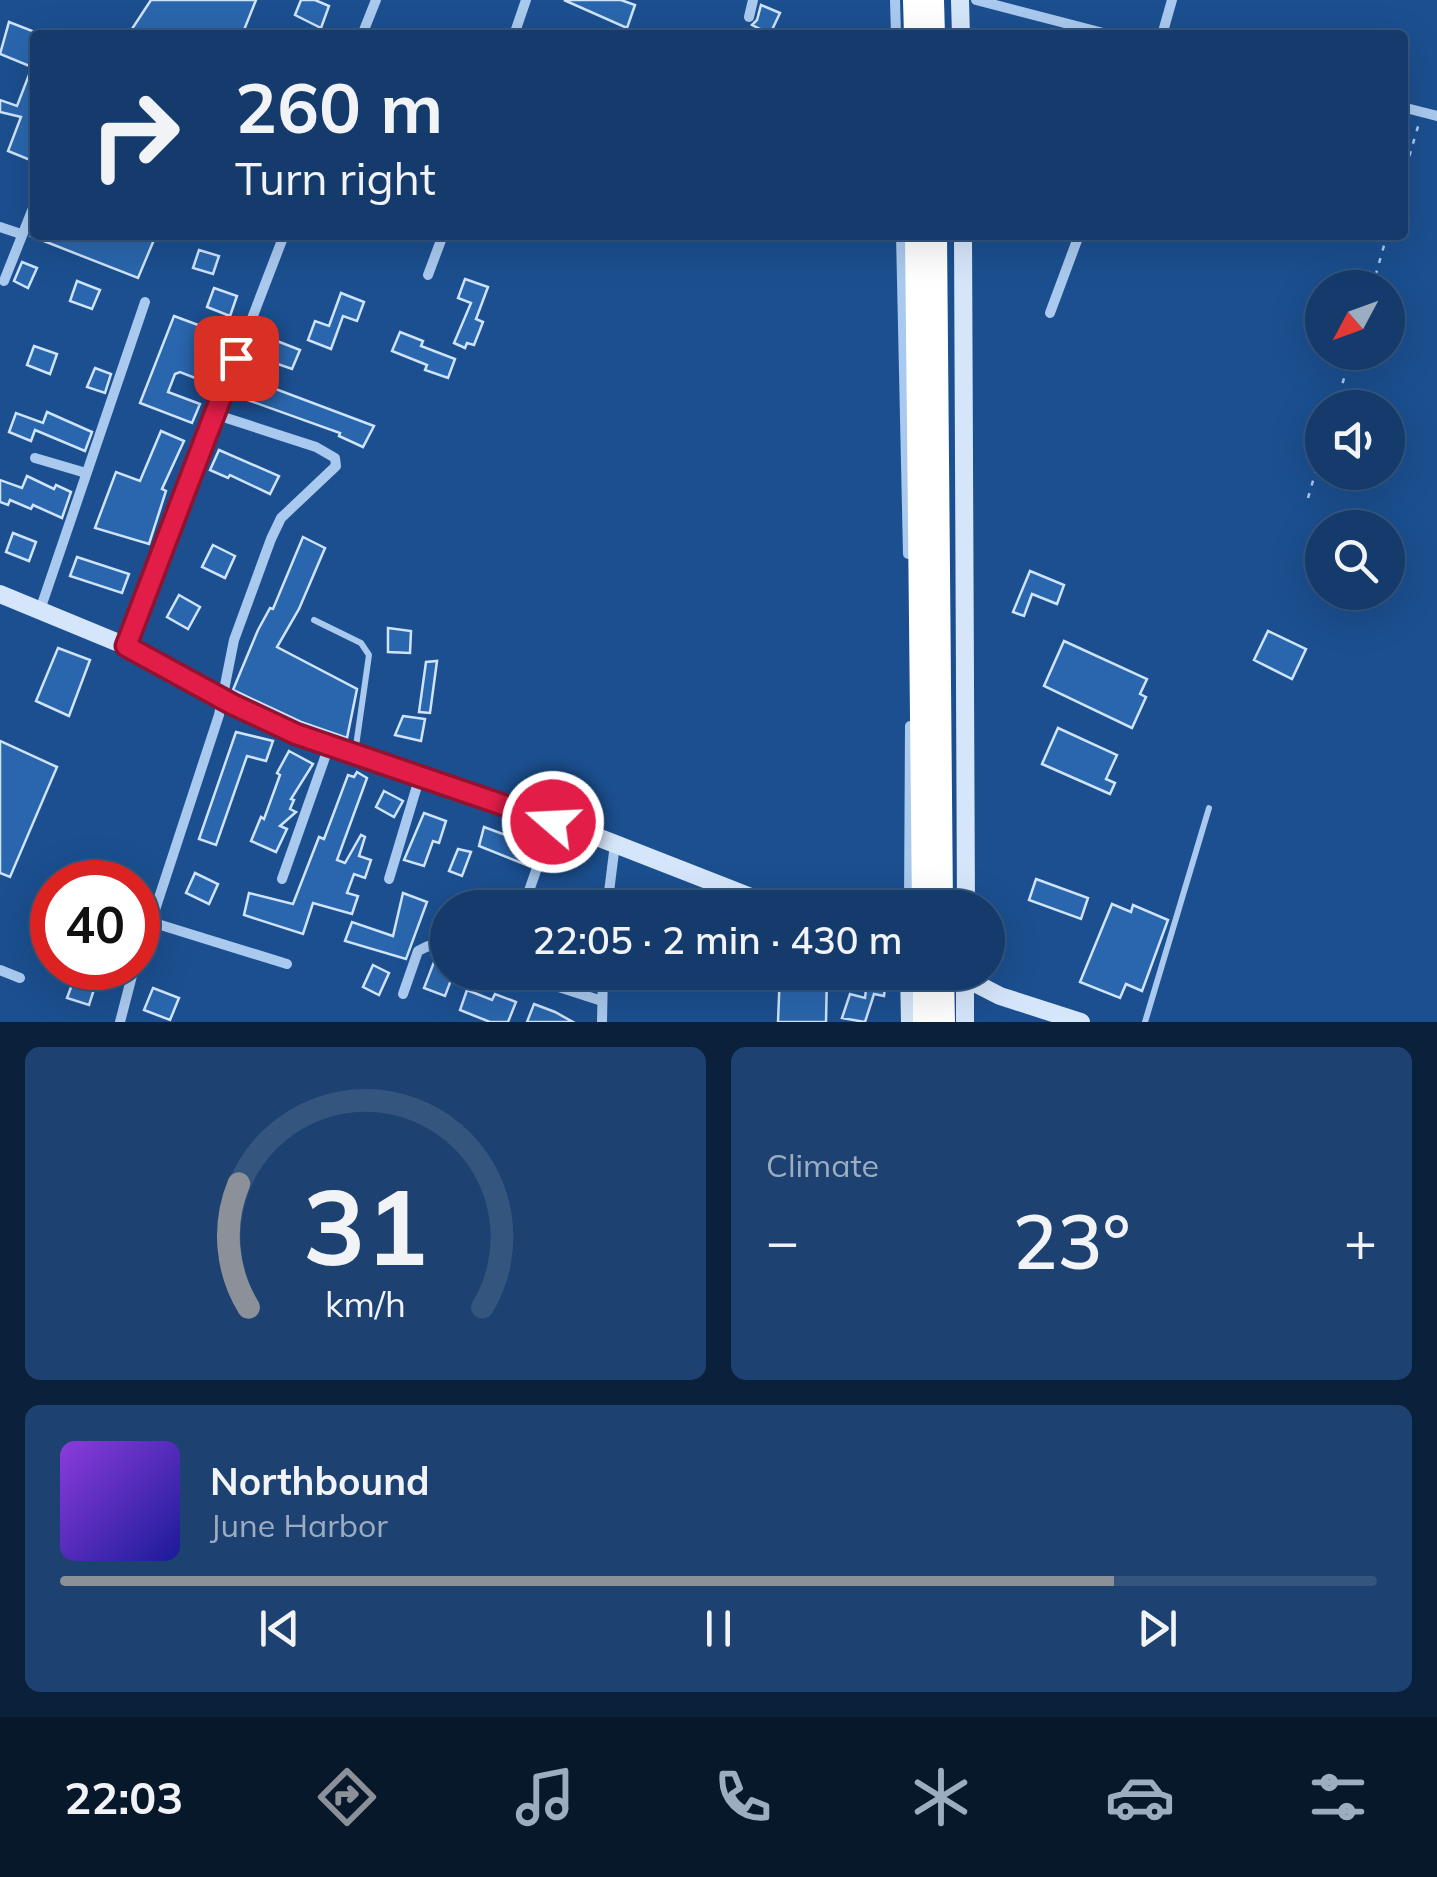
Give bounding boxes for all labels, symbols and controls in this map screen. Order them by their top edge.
text: 260 m [235,63,443,151]
icon: right [70,70,200,200]
text: Turn right [235,150,436,206]
north arrow [1305,270,1405,370]
map controls [1305,270,1405,610]
pin [194,316,279,401]
icon: arrive [209,331,264,386]
button: sound [1305,390,1405,490]
button: search [1305,510,1405,610]
position arrow [501,770,605,874]
speed limit sign: 40 [30,860,160,990]
text: 22:05 · 2 min · 430 m [532,916,903,964]
text: Climate [766,1145,879,1185]
text: 31 [303,1160,428,1291]
text: 23° [1012,1194,1131,1288]
text: − [766,1206,799,1275]
text: + [1344,1206,1377,1275]
text: km/h [325,1281,406,1326]
text: Northbound [210,1457,430,1505]
text: June Harbor [210,1505,388,1545]
icon: previous [252,1601,307,1656]
icon: pause [691,1601,746,1656]
icon: next [1130,1601,1185,1656]
icon: directions [312,1762,382,1832]
icon: music [510,1762,580,1832]
icon: phone [708,1762,778,1832]
icon: climate [906,1762,976,1832]
icon: car [1105,1762,1175,1832]
icon: filters [1303,1762,1373,1832]
text: 22:03 [64,1769,183,1825]

